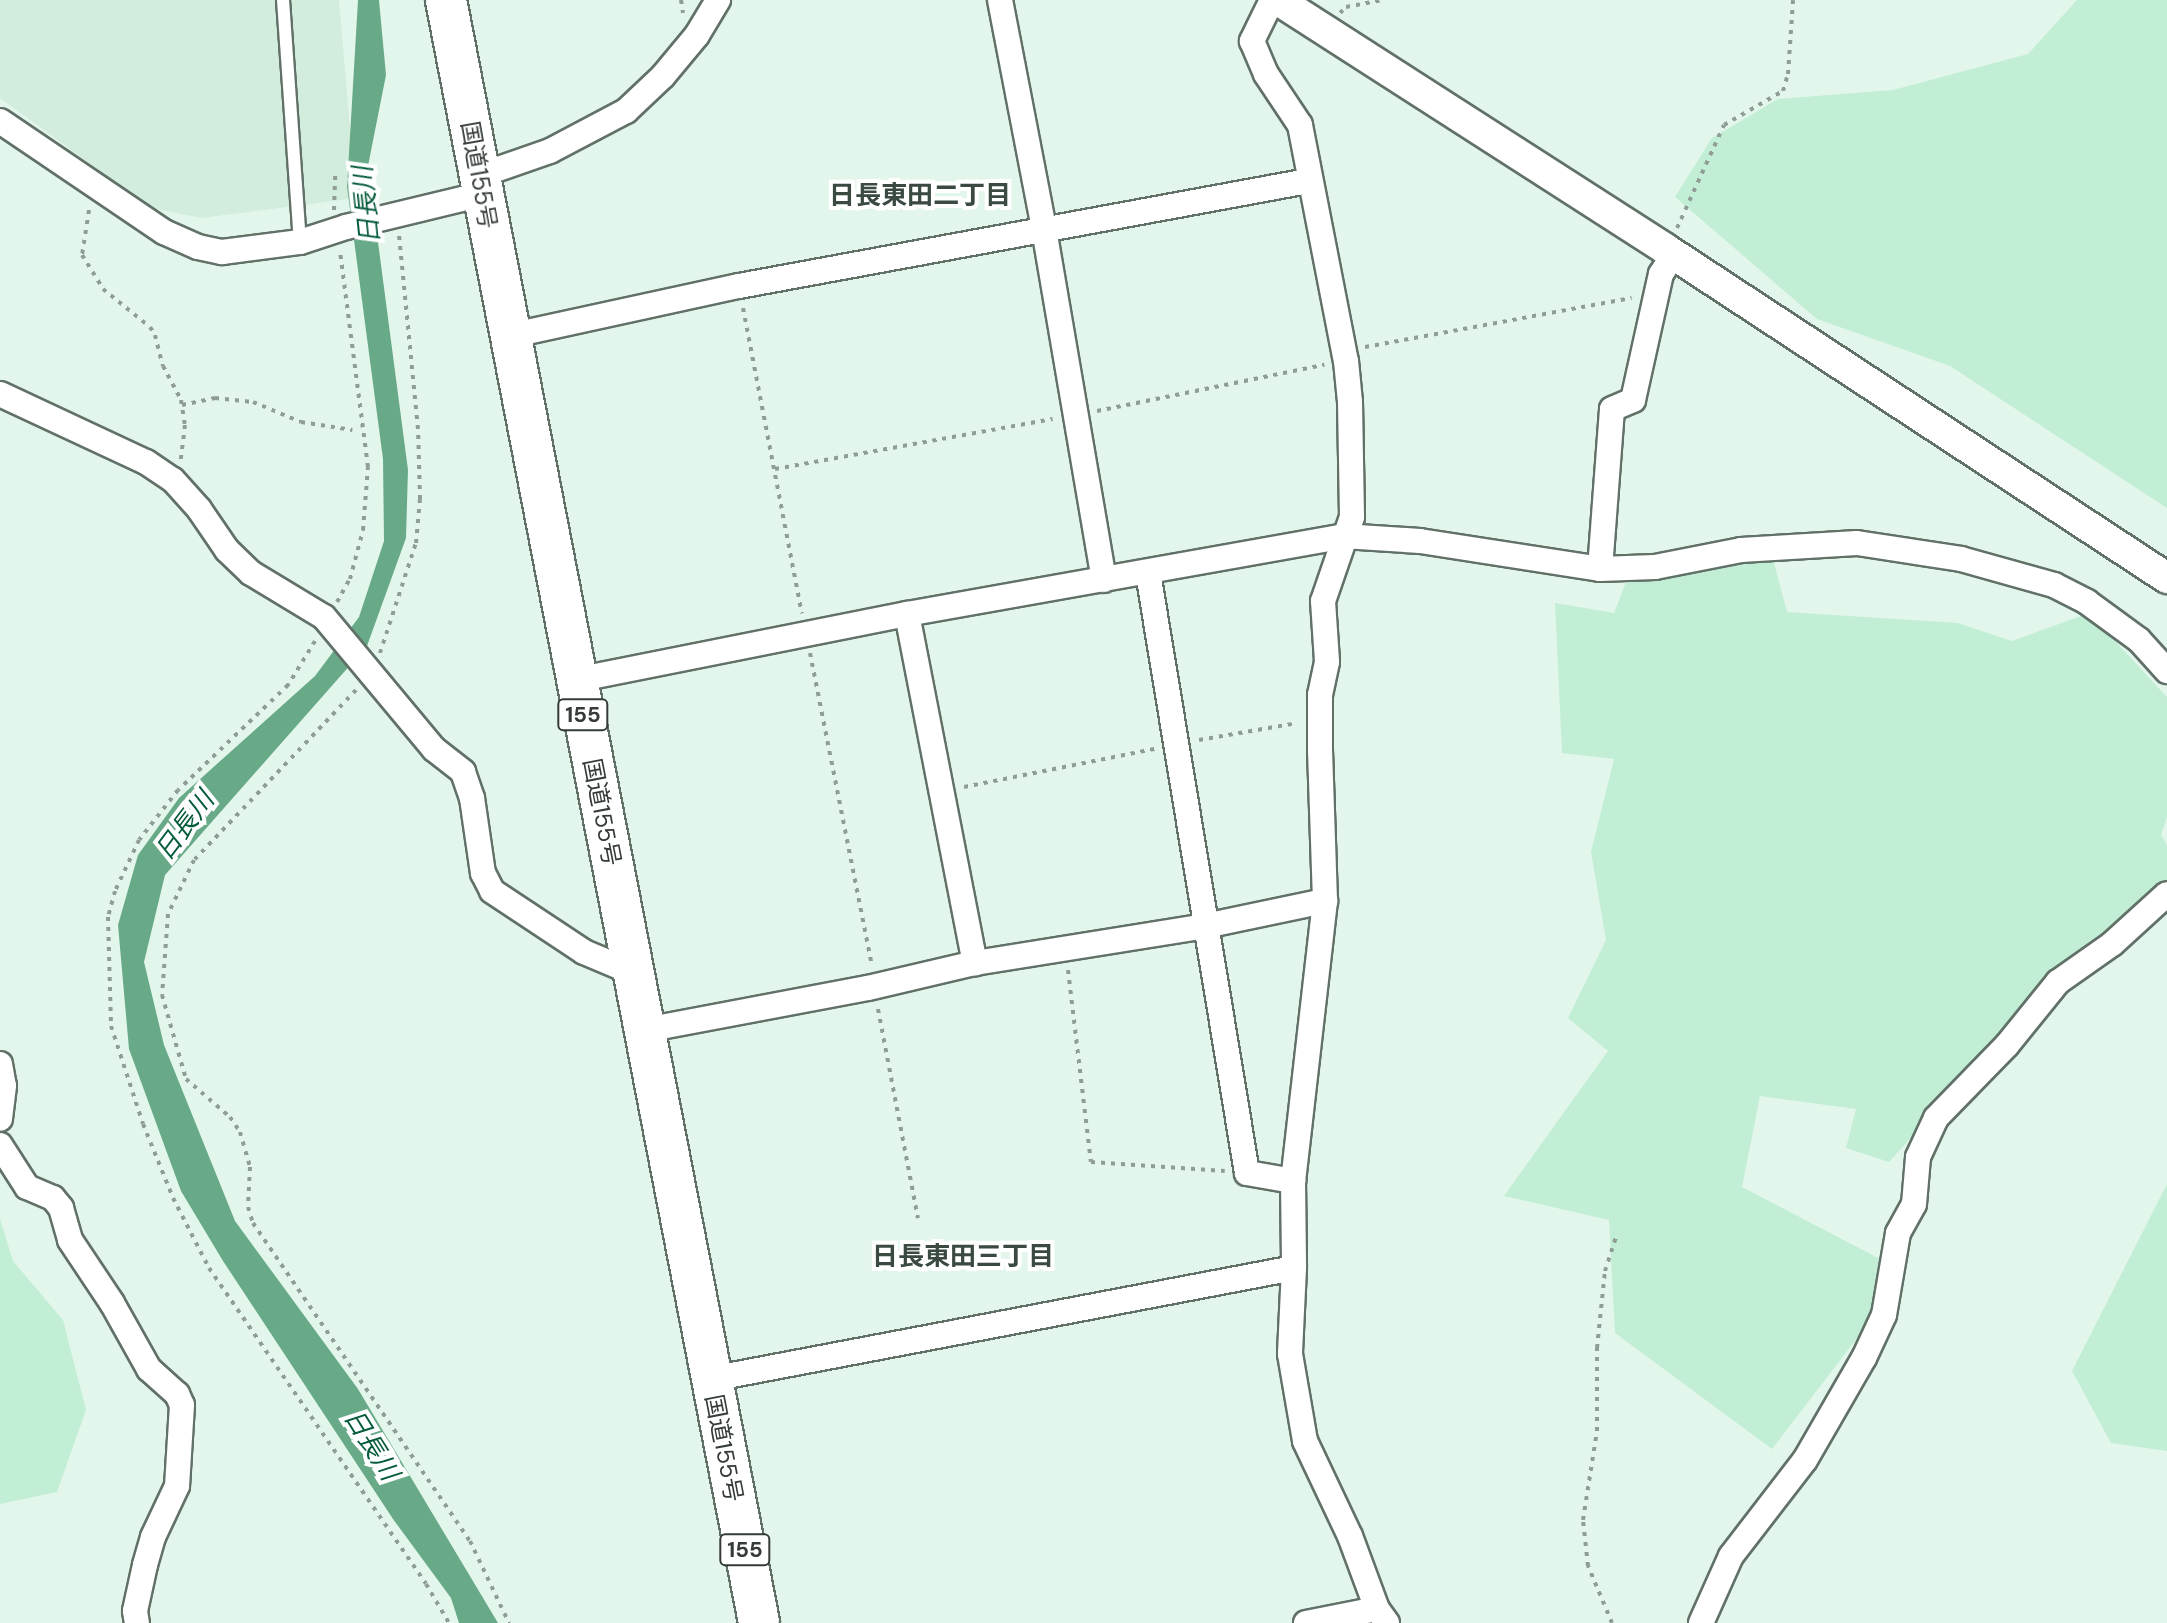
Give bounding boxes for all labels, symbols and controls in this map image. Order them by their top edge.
street label: 国道155号 [455,119,503,231]
water label: 日長川 [347,165,387,245]
district label: 日長東田二丁目 [829,180,1011,212]
road number: 155 [557,697,609,733]
street label: 国道155号 [577,756,627,868]
water label: 日長川 [149,785,221,867]
district label: 日長東田三丁目 [872,1241,1054,1273]
street label: 国道155号 [699,1392,749,1504]
water label: 日長川 [337,1404,405,1486]
road number: 155 [719,1532,771,1568]

